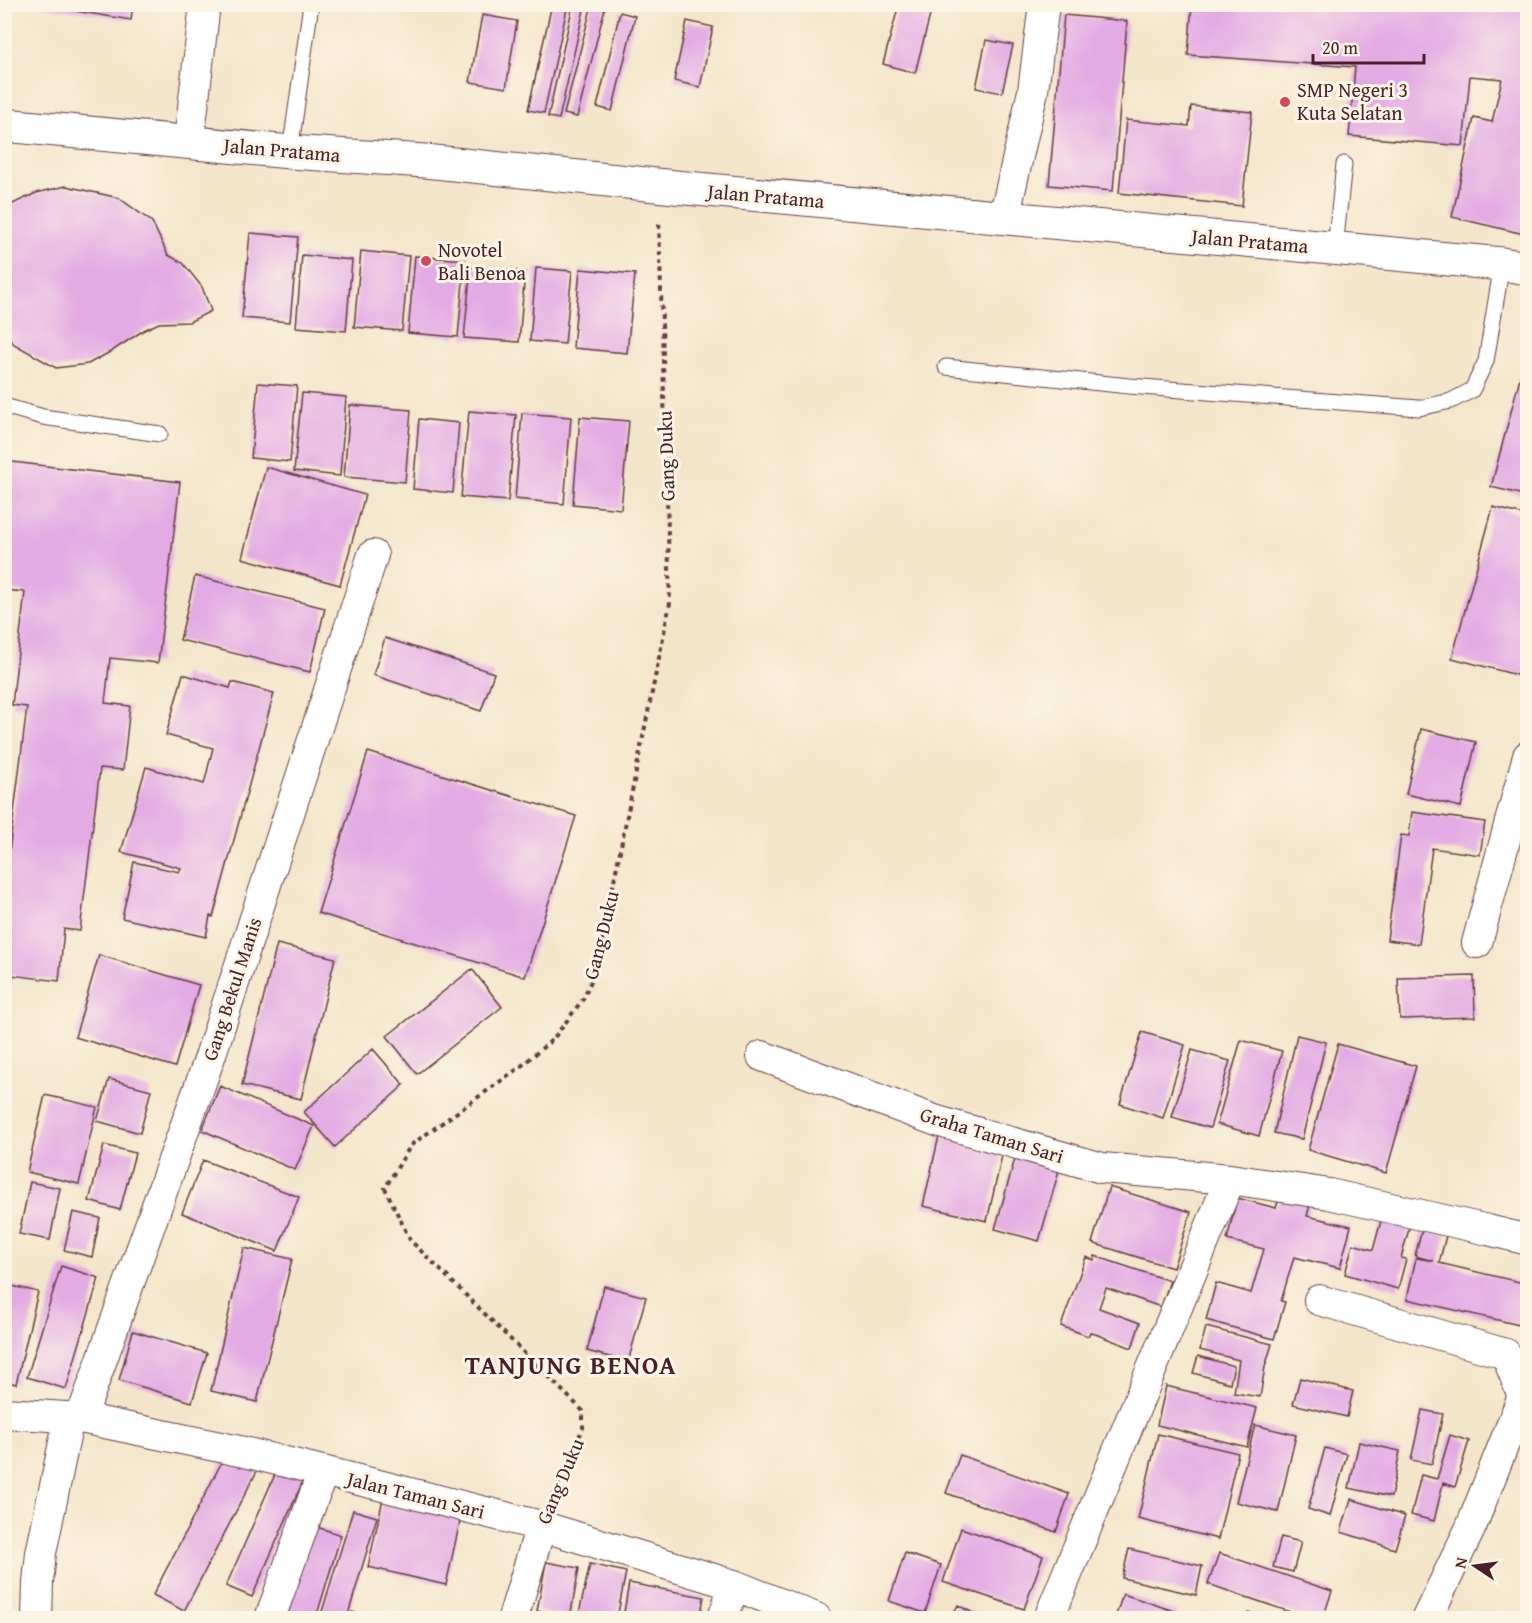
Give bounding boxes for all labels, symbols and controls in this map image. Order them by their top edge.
scale bar [1313,27,1424,65]
text: 20 m [1322,34,1358,61]
place label: SMP Negeri 3 Kuta Selatan [1297,75,1408,127]
marker: SMP Negeri 3 Kuta Selatan [1278,95,1292,109]
street label: Jalan Pratama [220,130,342,169]
street label: Jalan Pratama [704,176,826,215]
street label: Jalan Pratama [1188,221,1310,260]
place label: Novotel Bali Benoa [438,235,527,287]
marker: Novotel Bali Benoa [419,254,433,268]
street label: Gang Duku [649,410,682,502]
street label: Gang Duku [575,887,626,982]
street label: Gang Bekul Manis [195,913,268,1064]
street label: Graha Taman Sari [917,1099,1068,1170]
district label: TANJUNG BENOA [465,1345,677,1384]
street label: Gang Duku [528,1433,591,1528]
street label: Jalan Taman Sari [341,1463,488,1526]
north arrow [1445,1536,1505,1596]
text: N [1447,1554,1473,1571]

